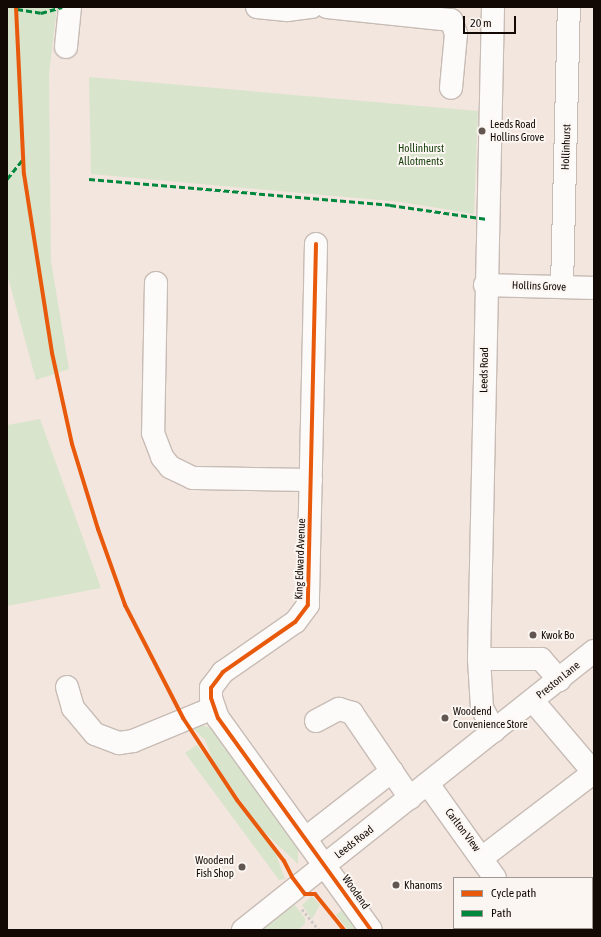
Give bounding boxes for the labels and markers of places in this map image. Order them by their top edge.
place label: Leeds Road Hollins Grove [490,118,544,144]
marker: Leeds Road Hollins Grove [477,126,487,136]
place label: Kwok Bo [541,628,574,642]
marker: Kwok Bo [528,630,538,640]
place label: Woodend Convenience Store [453,705,528,731]
marker: Woodend Convenience Store [440,713,450,723]
place label: Woodend Fish Shop [195,854,234,880]
marker: Woodend Fish Shop [237,862,247,872]
place label: Khanoms [404,878,442,892]
marker: Khanoms [391,880,401,890]

